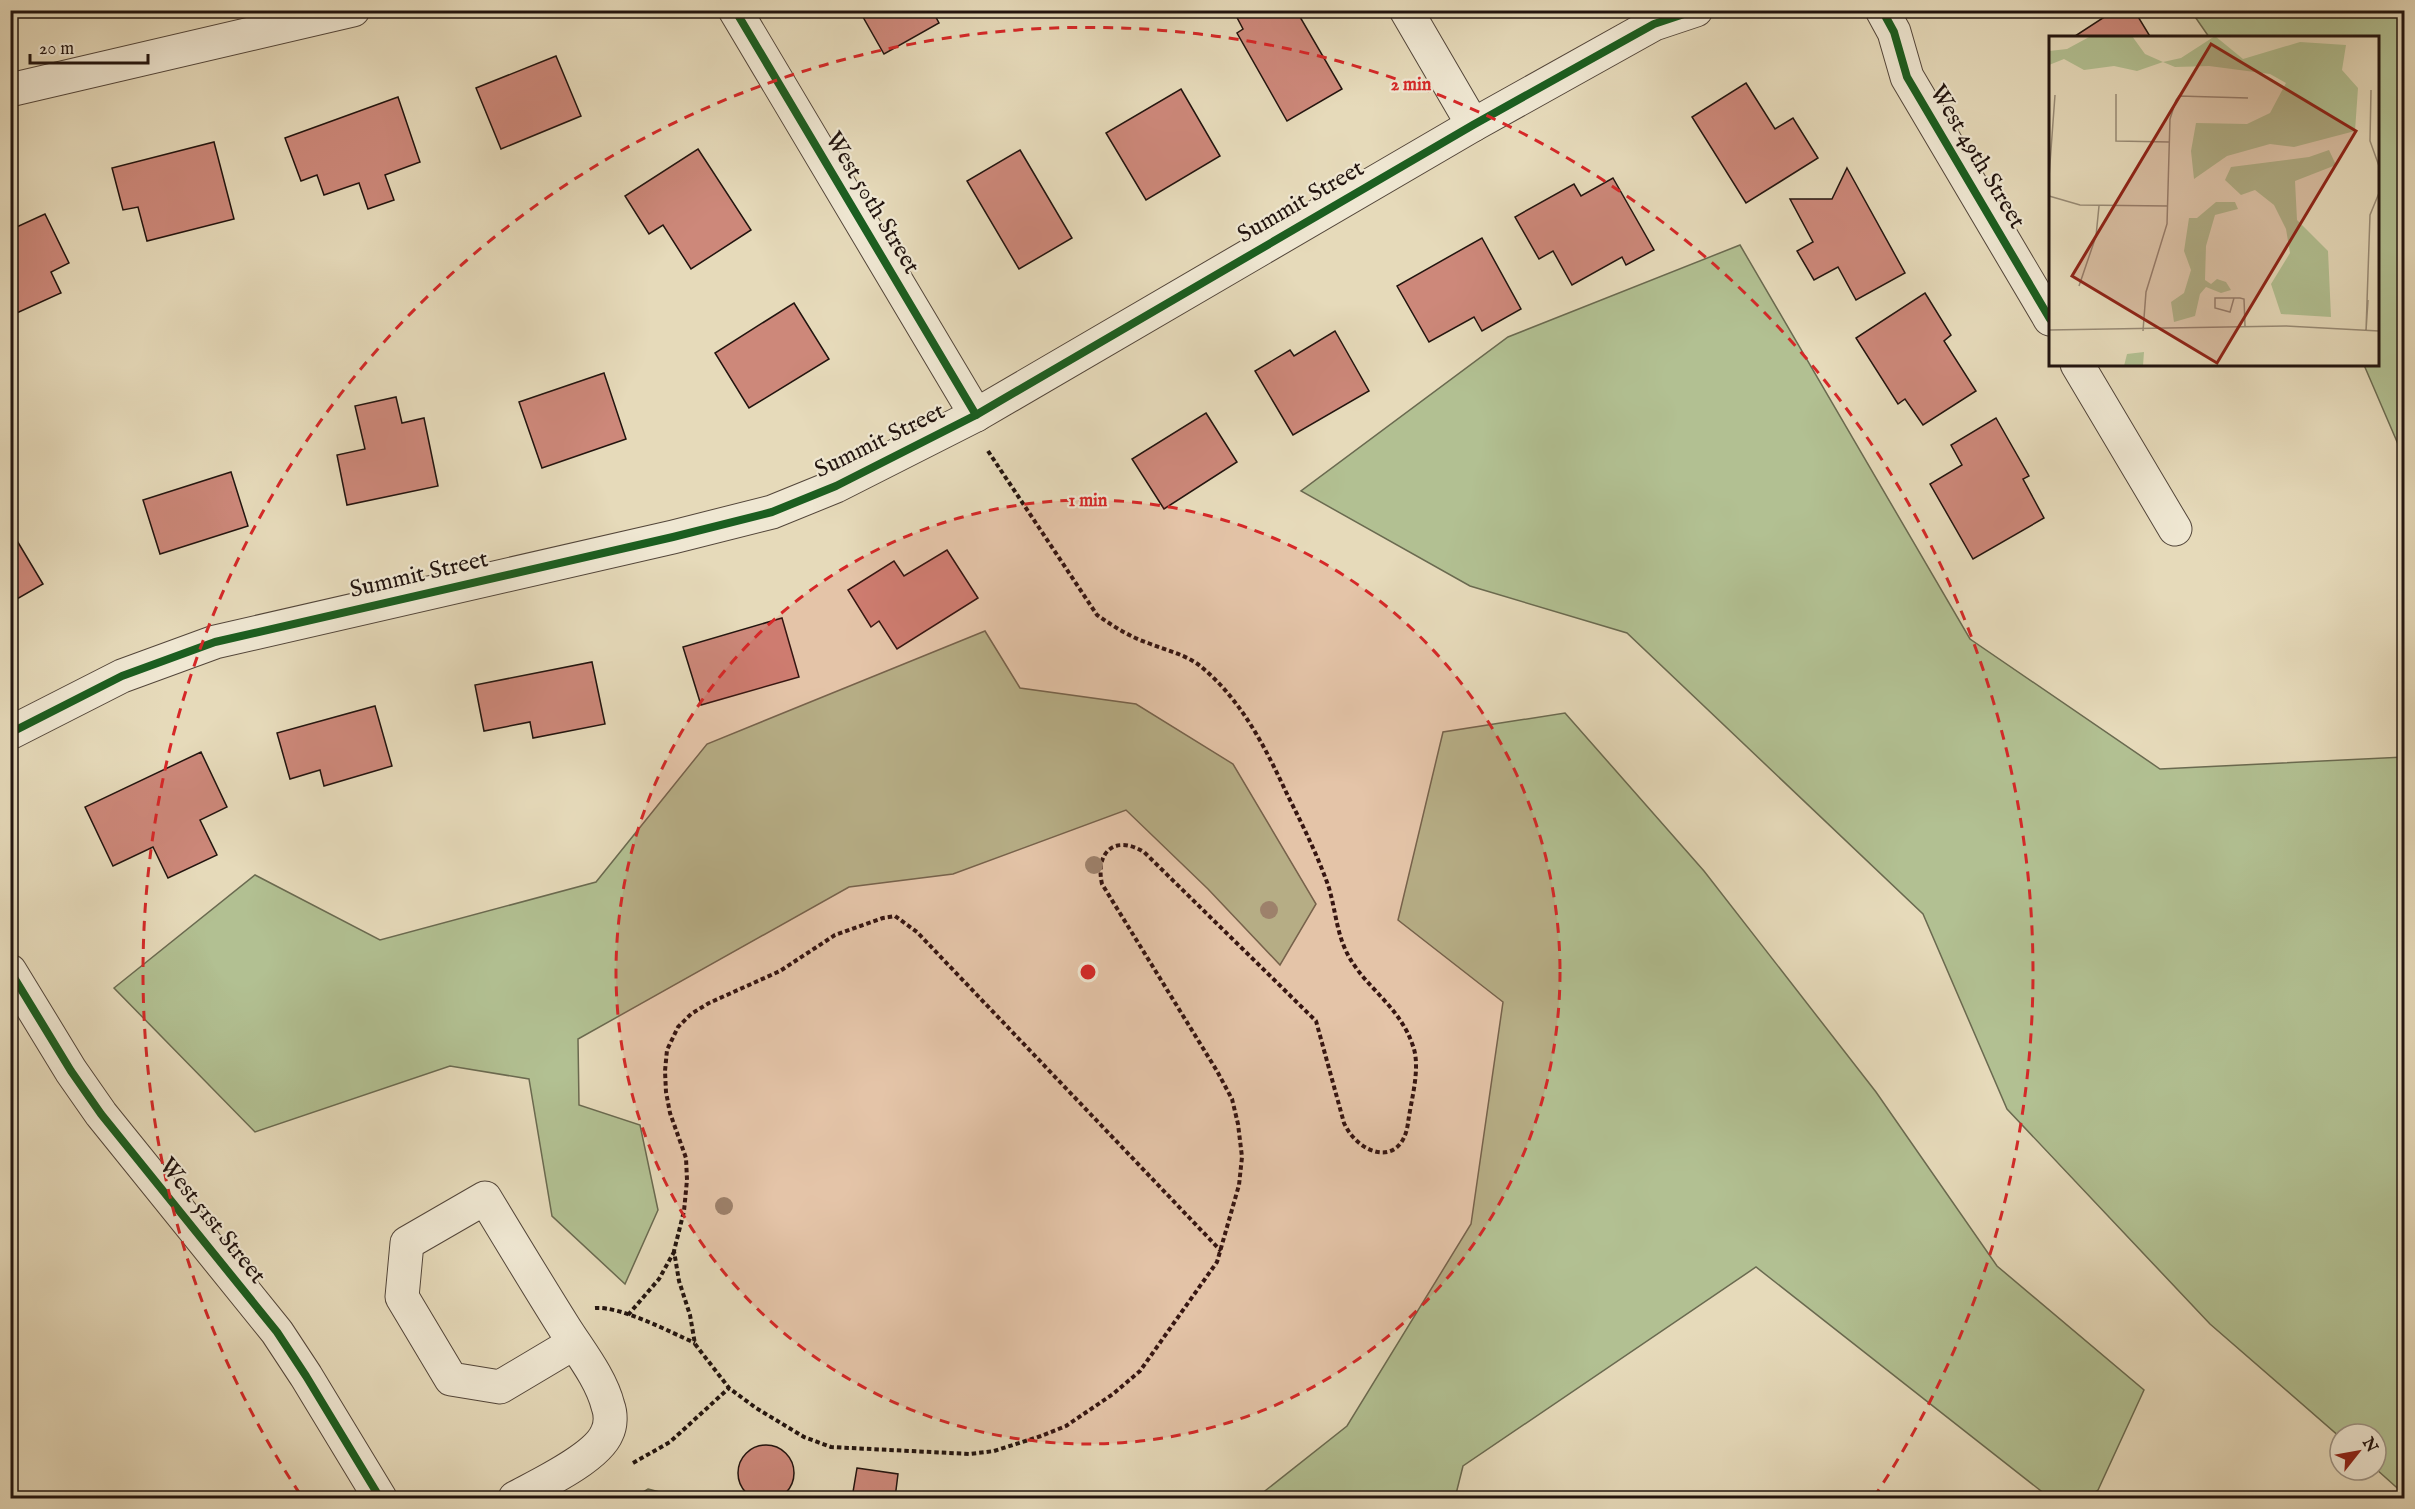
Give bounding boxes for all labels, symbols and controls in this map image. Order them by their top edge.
scale bar [30,27,148,65]
inset map [2049,36,2379,366]
text: 20 m [39,38,74,61]
text: 2 min [1391,74,1432,97]
street label: West 49th Street [1922,79,2032,235]
street label: West 50th Street [817,126,927,280]
street label: Summit Street [1232,153,1370,251]
street label: Summit Street [810,396,950,486]
text: 1 min [1069,490,1108,513]
street label: Summit Street [347,544,491,606]
centre of rings [1078,962,1098,982]
street label: West 51st Street [152,1151,272,1291]
north arrow [2328,1422,2388,1482]
text: N [2356,1433,2381,1457]

